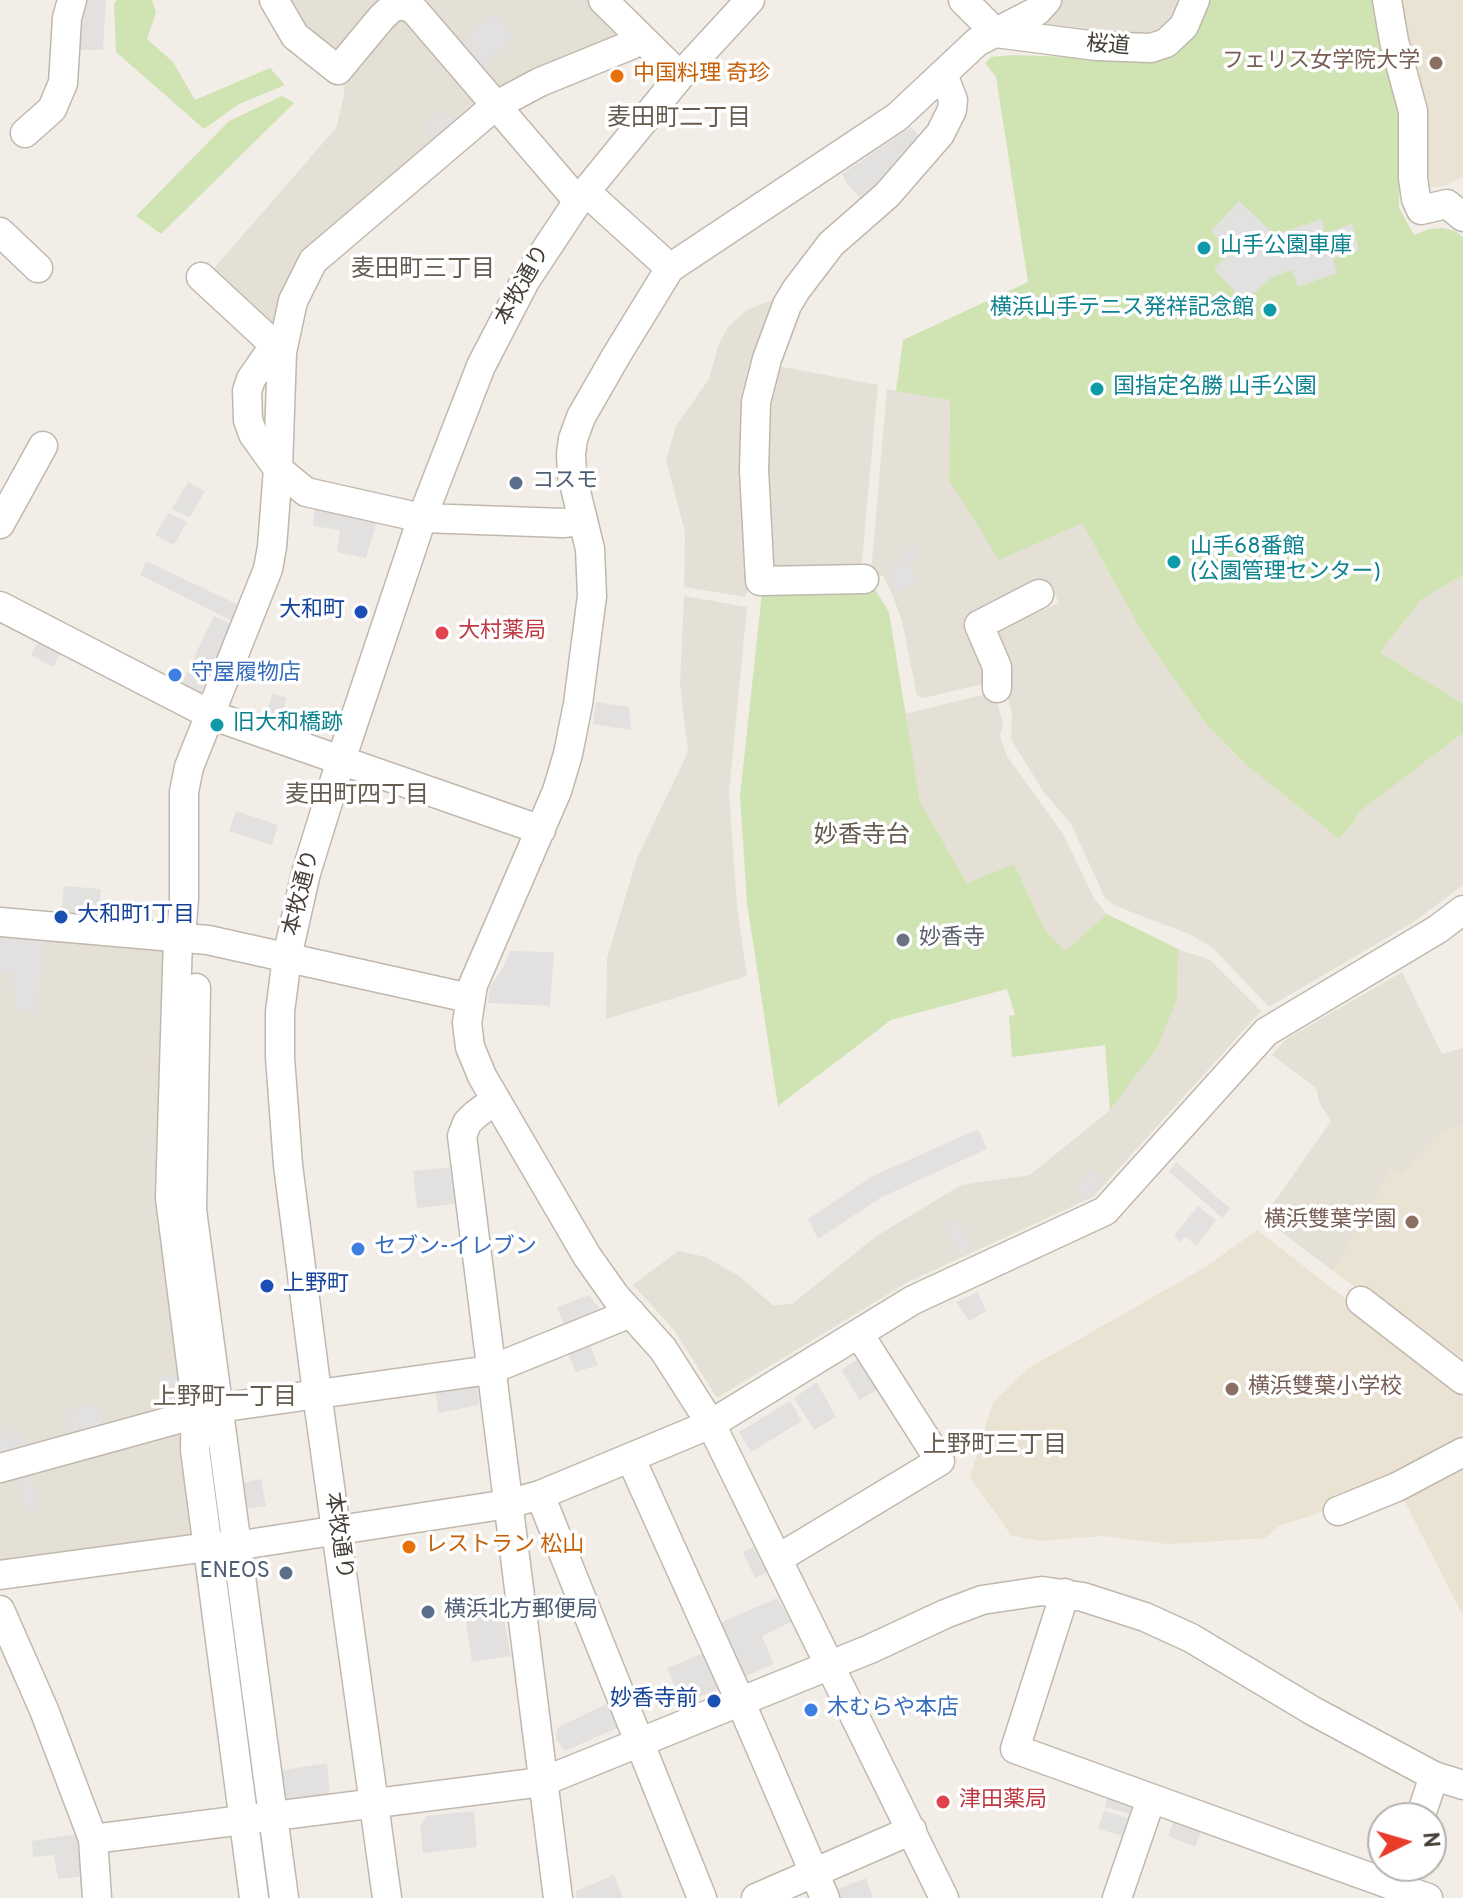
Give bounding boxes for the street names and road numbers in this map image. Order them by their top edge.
street label: 桜道 [1085,32,1131,62]
street label: 本牧通り [491,241,557,331]
street label: 本牧通り [280,847,326,939]
street label: 本牧通り [318,1491,356,1581]

